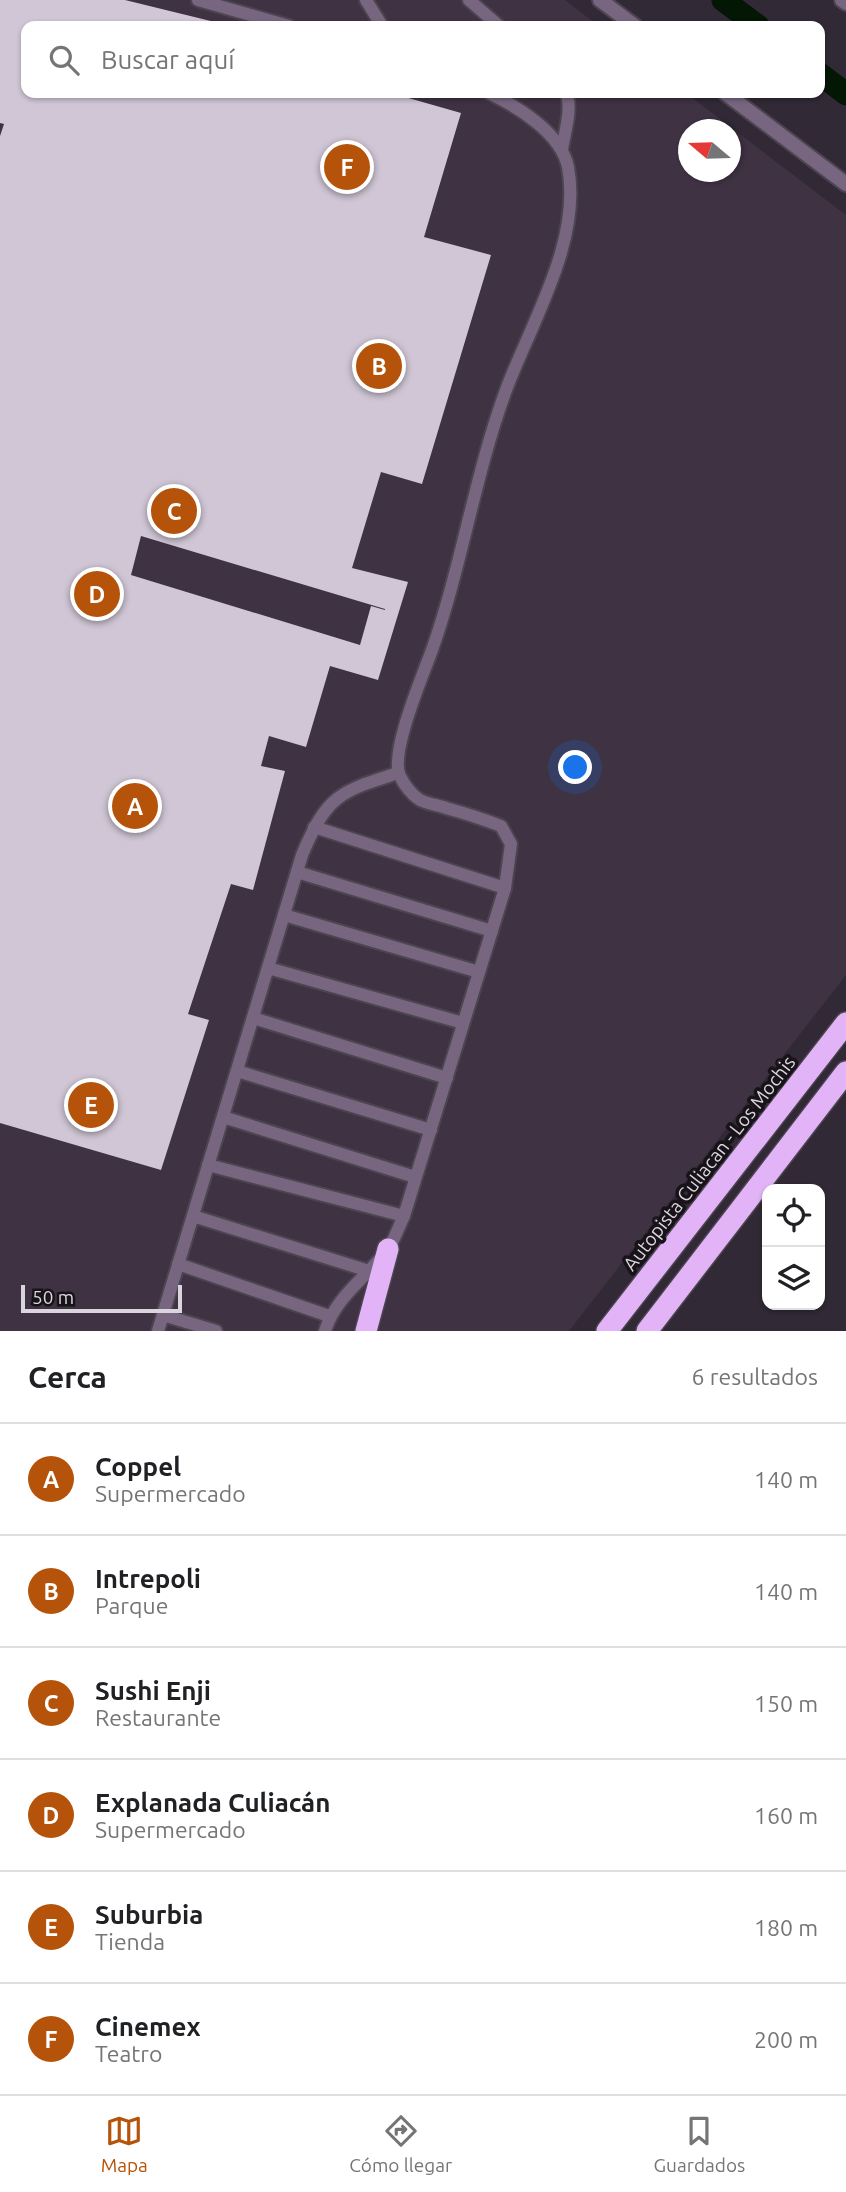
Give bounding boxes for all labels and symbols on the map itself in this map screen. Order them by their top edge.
north arrow [678,119,741,182]
pin: F [324,141,370,193]
pin: B [356,340,402,392]
pin: C [151,485,197,537]
pin: D [74,568,120,620]
your location [558,750,592,784]
pin: A [112,780,158,832]
street label: Autopista Culiacan - Los Mochis [618,1051,800,1275]
pin: E [68,1079,114,1131]
scale bar [21,1282,182,1314]

